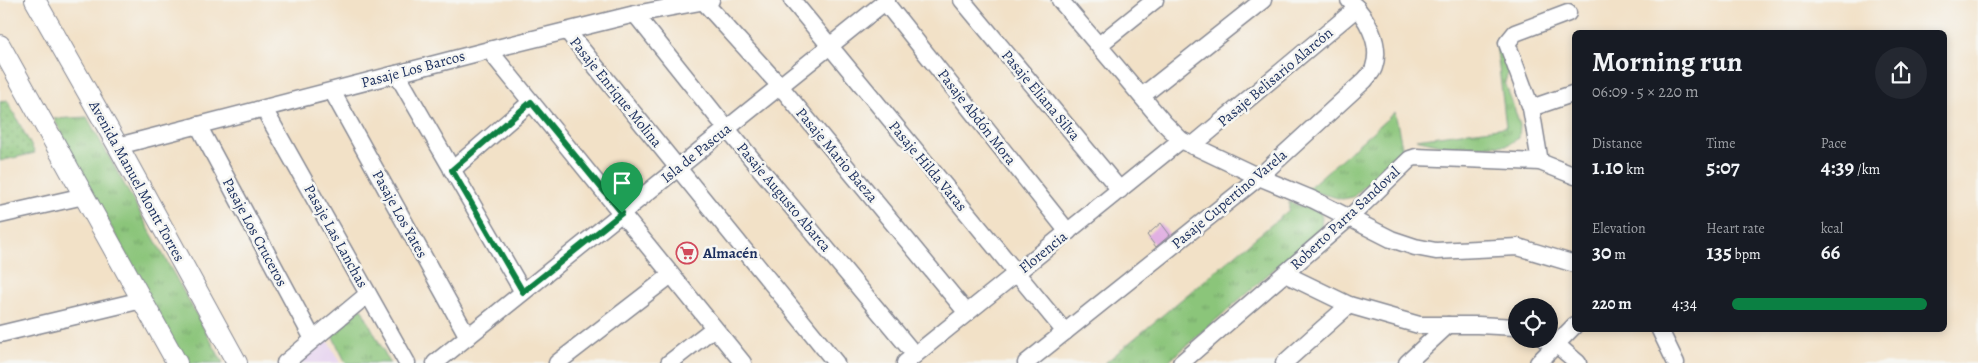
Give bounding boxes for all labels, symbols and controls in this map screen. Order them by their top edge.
street label: Pasaje Belisario Alarcón [1213,23,1337,131]
street label: Pasaje Enrique Molina [565,33,667,151]
text: Morning run [1592,43,1742,81]
street label: Pasaje Eliana Silva [997,45,1085,145]
street label: Pasaje Los Barcos [359,46,467,92]
button: share [1875,47,1927,99]
street label: Pasaje Abdón Mora [933,65,1021,169]
text: 06:09 · 5 × 220 m [1592,81,1699,103]
street label: Avenida Manuel Montt Torres [84,96,190,265]
street label: Pasaje Mario Baeza [791,103,883,207]
street label: Pasaje Hilda Varas [884,117,972,215]
street label: Isla de Pascua [657,118,735,188]
text: Distance [1592,134,1642,153]
text: Time [1706,134,1735,153]
text: Pace [1821,134,1847,153]
street label: Pasaje Augusto Abarca [732,138,836,256]
street label: Pasaje Cupertino Varela [1167,145,1291,253]
text: 1.10 [1592,153,1623,181]
text: 5:07 [1706,153,1740,181]
text: 4:39 [1821,153,1854,181]
text: km [1623,160,1645,179]
text: /km [1854,160,1880,179]
pin [601,162,643,213]
street label: Roberto Parra Sandoval [1286,162,1404,274]
street label: Pasaje Los Yates [368,167,432,261]
icon: arrive [608,169,636,197]
street label: Pasaje Los Cruceros [218,174,292,290]
street label: Pasaje Las Lanchas [299,181,373,291]
text: Elevation [1592,219,1646,238]
text: Heart rate [1706,219,1765,238]
text: kcal [1821,219,1843,238]
street label: Florencia [1015,226,1071,278]
text: 30 [1592,238,1612,266]
text: 135 [1706,238,1732,266]
text: 66 [1821,238,1840,266]
supermarket icon: Almacén [675,241,699,265]
place label: Almacén [702,243,758,263]
text: m [1612,245,1626,264]
text: bpm [1732,245,1761,264]
text: 220 m [1592,293,1632,315]
text: 4:34 [1672,293,1697,315]
map controls [1508,298,1558,348]
button: locate [1508,298,1558,348]

